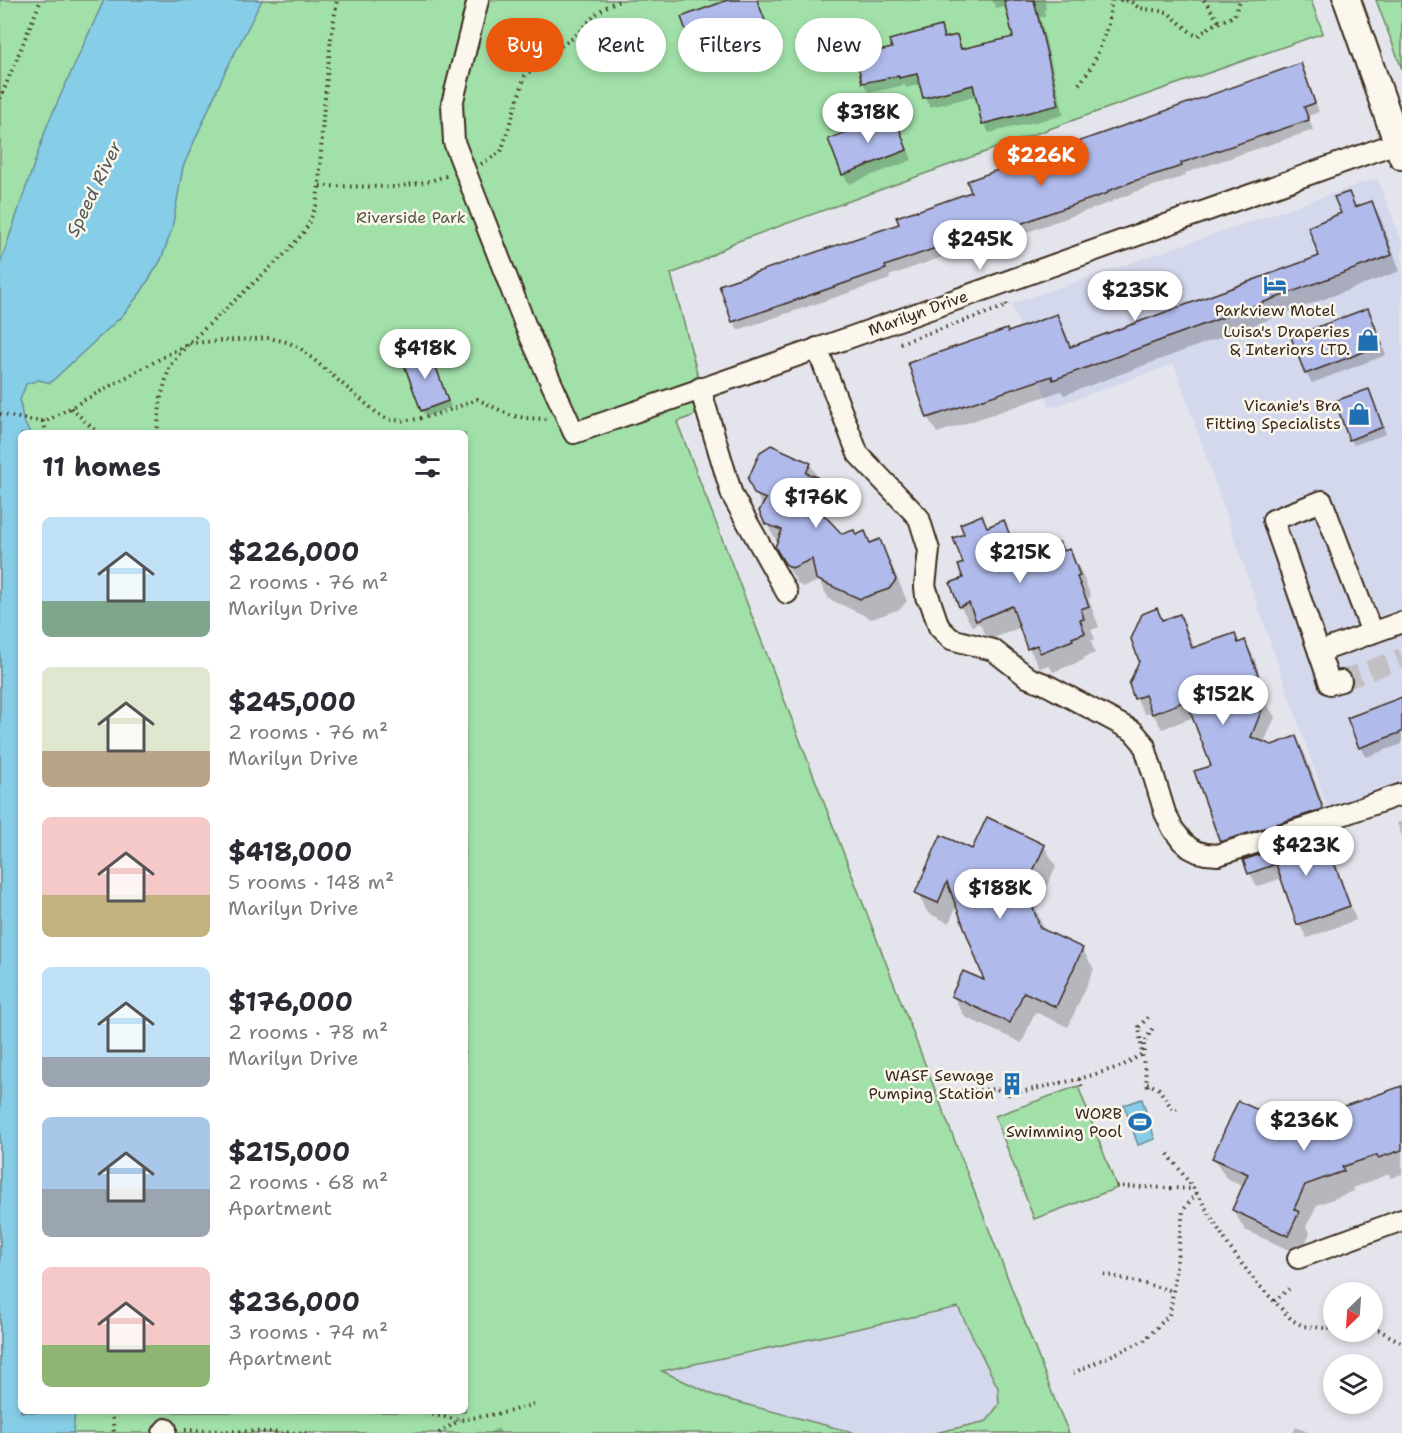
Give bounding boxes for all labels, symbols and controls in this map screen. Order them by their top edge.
chip: Buy [486,18,564,72]
chip: Rent [576,18,666,72]
chip: Filters [678,18,783,72]
chip: New [795,18,882,72]
pin: $318K [826,93,910,144]
text: $318K [836,99,900,125]
pin: $226K [999,136,1083,187]
water label: Speed River [61,137,128,241]
text: $226K [1007,142,1075,168]
park label: Riverside Park [356,207,466,228]
pin: $245K [938,220,1022,271]
text: $245K [947,226,1013,252]
pin: $235K [1093,271,1177,322]
hotel icon: Parkview Motel [1262,272,1288,298]
text: $235K [1101,277,1169,303]
street label: Marilyn Drive [865,285,971,341]
place label: Parkview Motel [1215,300,1335,321]
place label: Luisa's Draperies & Interiors LTD. [1223,321,1350,360]
shop icon: Luisa's Draperies & Interiors LTD. [1355,327,1381,353]
pin: $418K [383,329,467,380]
text: $418K [393,335,457,361]
place label: Vicanie's Bra Fitting Specialists [1206,395,1341,434]
shop icon: Vicanie's Bra Fitting Specialists [1346,401,1372,427]
text: 11 homes [42,449,161,484]
icon: filters [411,450,444,483]
pin: $176K [774,478,858,529]
text: $176K [784,484,848,510]
pin: $215K [978,533,1062,584]
text: $226,000 [228,534,359,569]
text: $215K [989,539,1051,565]
icon: home [90,541,162,613]
text: 2 rooms · 76 m² [228,569,388,595]
text: Marilyn Drive [228,595,359,621]
pin: $152K [1181,675,1265,726]
text: $152K [1192,681,1254,707]
text: $245,000 [228,684,356,719]
icon: home [90,691,162,763]
text: 2 rooms · 76 m² [228,719,388,745]
text: Marilyn Drive [228,745,359,771]
pin: $423K [1264,826,1348,877]
text: $423K [1272,832,1340,858]
text: $418,000 [228,834,352,869]
icon: home [90,841,162,913]
text: 5 rooms · 148 m² [228,869,394,895]
pin: $188K [958,869,1042,920]
text: $188K [968,875,1032,901]
text: Marilyn Drive [228,895,359,921]
text: $176,000 [228,984,353,1019]
icon: home [90,991,162,1063]
text: 2 rooms · 78 m² [228,1019,388,1045]
text: Marilyn Drive [228,1045,359,1071]
place label: WASF Sewage Pumping Station [868,1065,994,1104]
building icon: WASF Sewage Pumping Station [999,1071,1025,1097]
pin: $236K [1262,1101,1346,1152]
place label: WORB Swimming Pool [1006,1103,1122,1142]
text: $236K [1270,1107,1338,1133]
sports icon: WORB Swimming Pool [1127,1109,1153,1135]
text: $215,000 [228,1134,350,1169]
icon: home [90,1141,162,1213]
text: 2 rooms · 68 m² [228,1169,388,1195]
text: Apartment [228,1195,332,1221]
north arrow [1323,1282,1383,1342]
map controls [1323,1282,1383,1414]
text: $236,000 [228,1284,360,1319]
icon: home [90,1291,162,1363]
text: 3 rooms · 74 m² [228,1319,388,1345]
text: Apartment [228,1345,332,1371]
button: layers [1323,1354,1383,1414]

